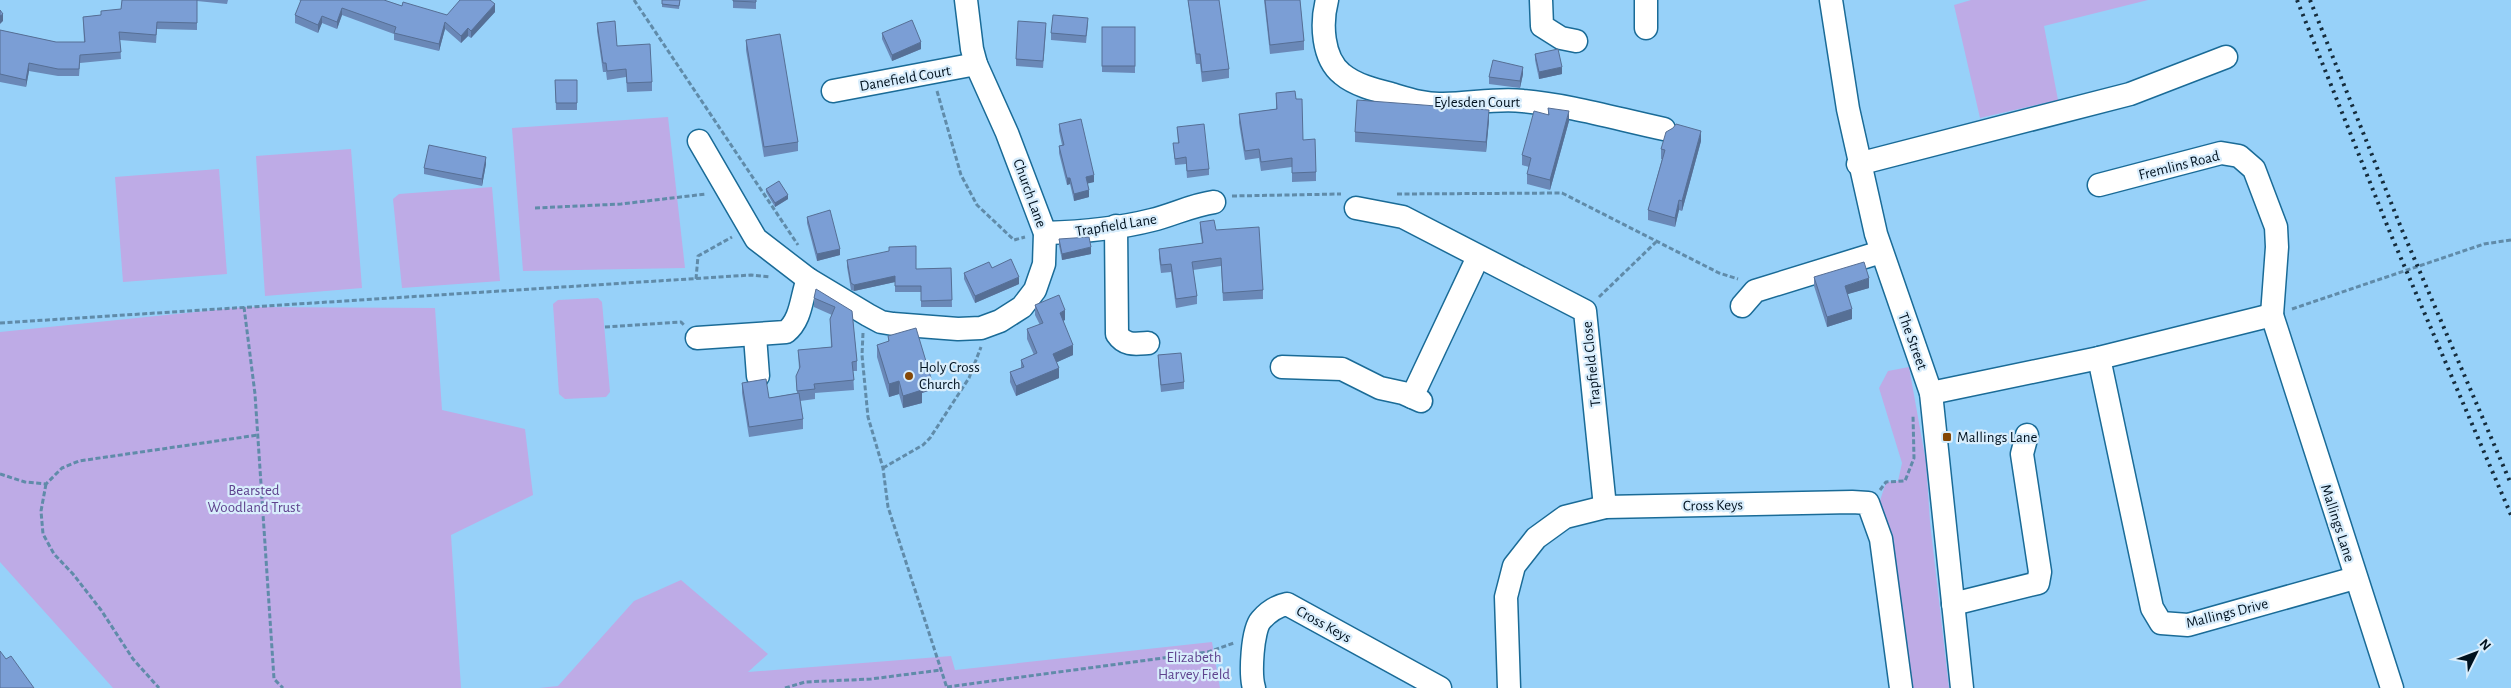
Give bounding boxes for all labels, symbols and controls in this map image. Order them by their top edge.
street label: Danefield Court [858,63,952,94]
street label: Eylesden Court [1434,95,1520,110]
street label: Fremlins Road [2137,148,2221,183]
street label: Church Lane [1010,157,1049,229]
street label: Trapfield Lane [1074,212,1158,239]
street label: The Street [1895,311,1930,372]
street label: Trapfield Close [1580,320,1603,407]
place label: Holy Cross Church [919,360,980,392]
marker: Holy Cross Church [903,370,915,382]
place label: Mallings Lane [1957,430,2037,445]
marker: Mallings Lane [1941,431,1953,443]
park label: Bearsted Woodland Trust [208,483,301,515]
street label: Mallings Lane [2318,483,2357,564]
street label: Cross Keys [1683,497,1743,514]
street label: Mallings Drive [2185,596,2270,631]
street label: Cross Keys [1294,603,1354,646]
north arrow [2451,628,2501,678]
text: N [2476,637,2493,653]
park label: Elizabeth Harvey Field [1158,650,1230,682]

